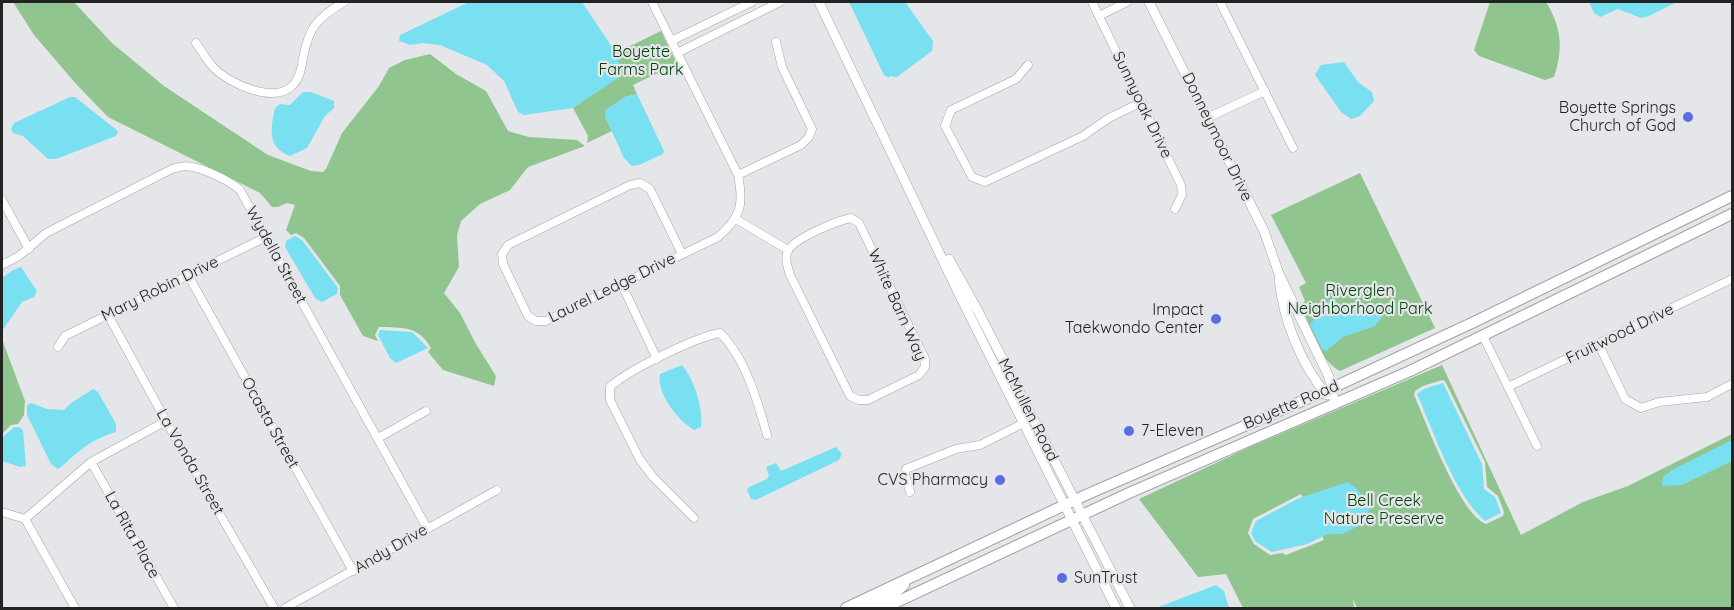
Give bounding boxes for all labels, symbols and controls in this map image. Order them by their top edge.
park label: Boyette Farms Park [599,42,683,80]
street label: Sunnyoak Drive [1108,49,1176,161]
street label: Donneymoor Drive [1178,70,1256,204]
place label: Boyette Springs Church of God [1559,98,1676,136]
marker: Boyette Springs Church of God [1681,110,1695,124]
street label: Wydella Street [241,203,311,307]
street label: White Barn Way [864,246,930,364]
street label: Laurel Ledge Drive [545,249,679,327]
street label: Mary Robin Drive [98,252,222,326]
park label: Riverglen Neighborhood Park [1287,281,1433,319]
place label: Impact Taekwondo Center [1065,300,1204,338]
street label: Fruitwood Drive [1563,300,1677,368]
marker: Impact Taekwondo Center [1209,312,1223,326]
street label: McMullen Road [994,355,1062,465]
street label: Ocasta Street [237,374,303,472]
street label: Boyette Road [1240,376,1342,434]
street label: La Vonda Street [152,406,228,518]
place label: 7-Eleven [1141,421,1204,441]
marker: 7-Eleven [1122,424,1136,438]
place label: CVS Pharmacy [878,470,988,490]
marker: CVS Pharmacy [993,473,1007,487]
street label: La Rita Place [100,488,164,582]
park label: Bell Creek Nature Preserve [1324,491,1444,529]
street label: Andy Drive [351,520,431,578]
place label: SunTrust [1074,568,1138,588]
marker: SunTrust [1055,571,1069,585]

